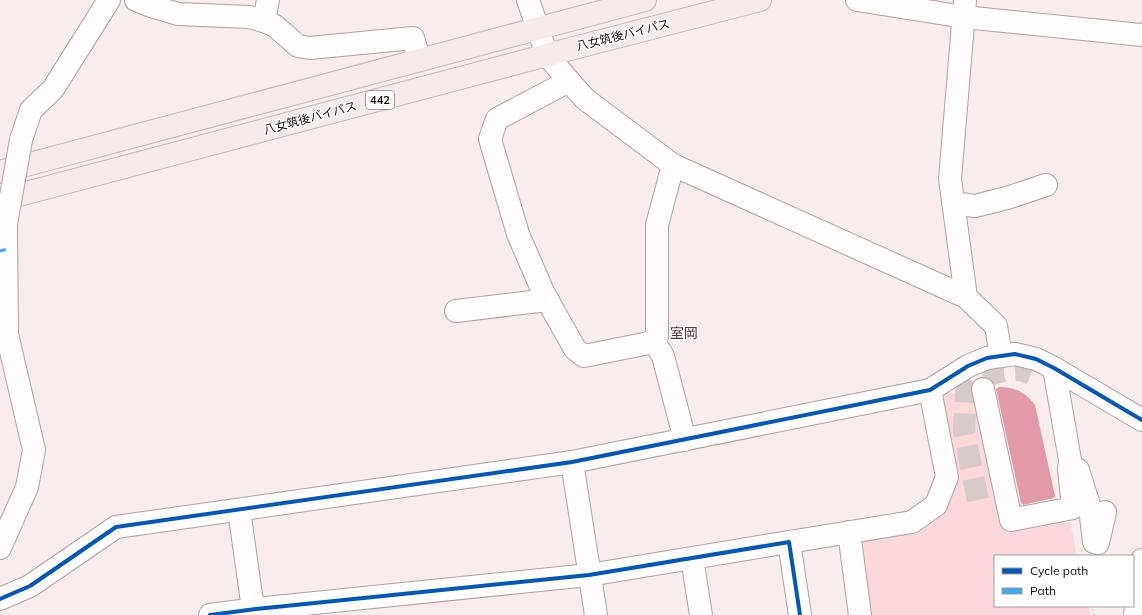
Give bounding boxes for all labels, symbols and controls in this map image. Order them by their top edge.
street label: 八女筑後バイパス [575,16,671,53]
road number: 442 [366,91,394,109]
street label: 八女筑後バイパス [262,98,358,137]
district label: 室岡 [670,324,698,342]
legend [994,555,1134,607]
text: Cycle path [1030,563,1088,578]
text: Path [1030,583,1056,598]

